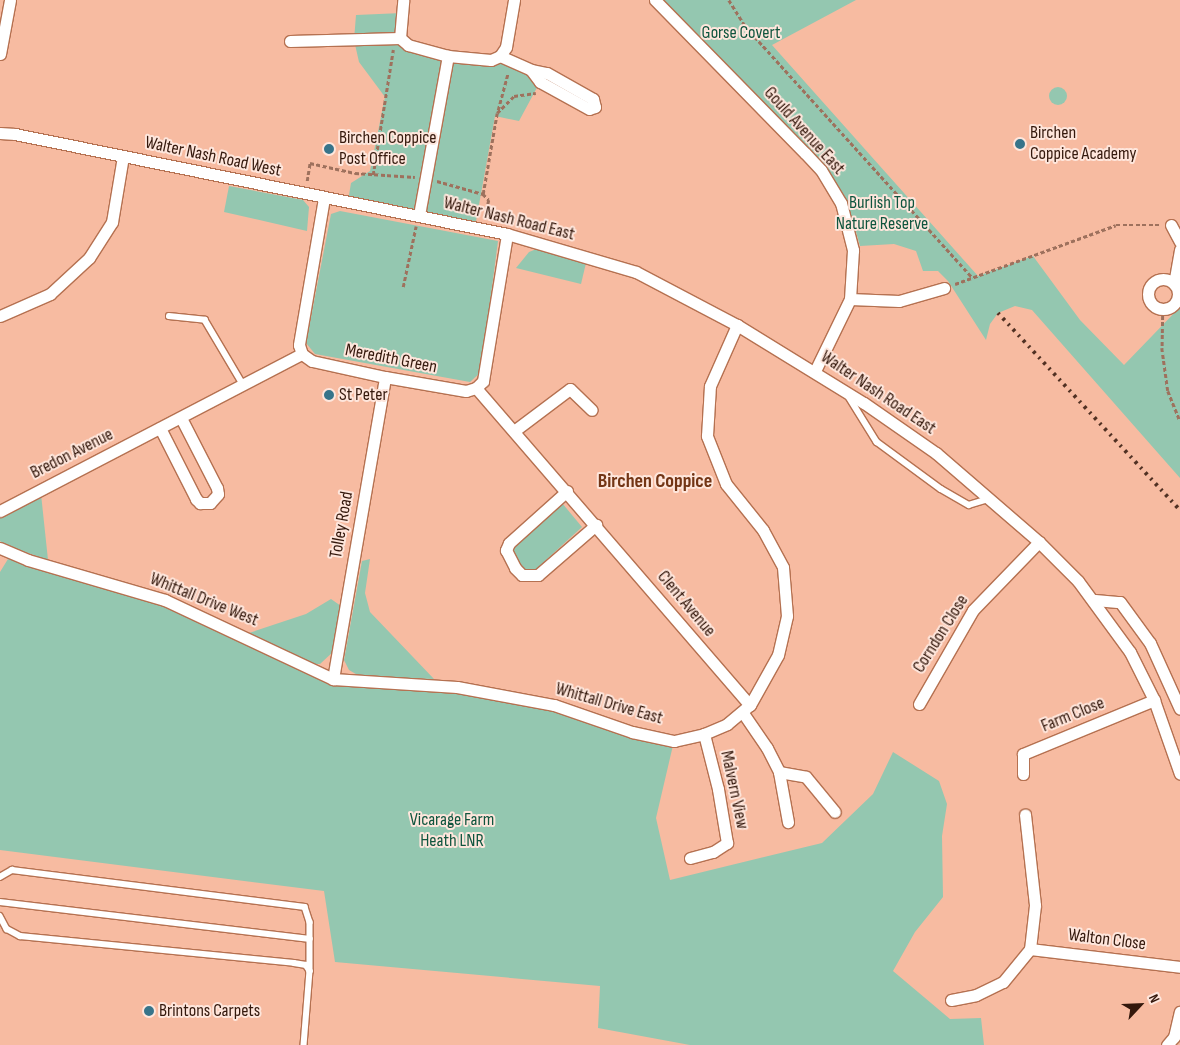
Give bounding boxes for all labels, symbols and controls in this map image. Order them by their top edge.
park label: Gorse Covert [702,22,780,44]
street label: Gould Avenue East [759,83,849,179]
place label: Birchen Coppice Academy [1030,123,1137,166]
place label: Birchen Coppice Post Office [339,128,437,170]
street label: Walter Nash Road West [143,132,283,182]
marker: Birchen Coppice Academy [1014,138,1026,150]
marker: Birchen Coppice Post Office [323,143,335,155]
street label: Walter Nash Road East [441,192,577,246]
park label: Burlish Top Nature Reserve [836,193,928,235]
street label: Meredith Green [343,340,439,378]
street label: Walter Nash Road East [816,347,940,439]
place label: St Peter [339,384,388,406]
marker: St Peter [323,389,335,401]
street label: Bredon Avenue [27,424,117,484]
district label: Birchen Coppice [598,469,712,493]
street label: Tolley Road [326,490,358,560]
street label: Clent Avenue [652,567,720,641]
street label: Whittall Drive West [147,568,261,632]
street label: Corndon Close [909,591,973,677]
street label: Whittall Drive East [553,678,665,730]
street label: Farm Close [1038,693,1108,737]
street label: Malvern View [715,749,753,831]
park label: Vicarage Farm Heath LNR [410,810,494,852]
street label: Walton Close [1067,925,1147,955]
north arrow [1115,980,1165,1030]
text: N [1145,991,1163,1005]
place label: Brintons Carpets [159,1000,260,1022]
marker: Brintons Carpets [143,1005,155,1017]

